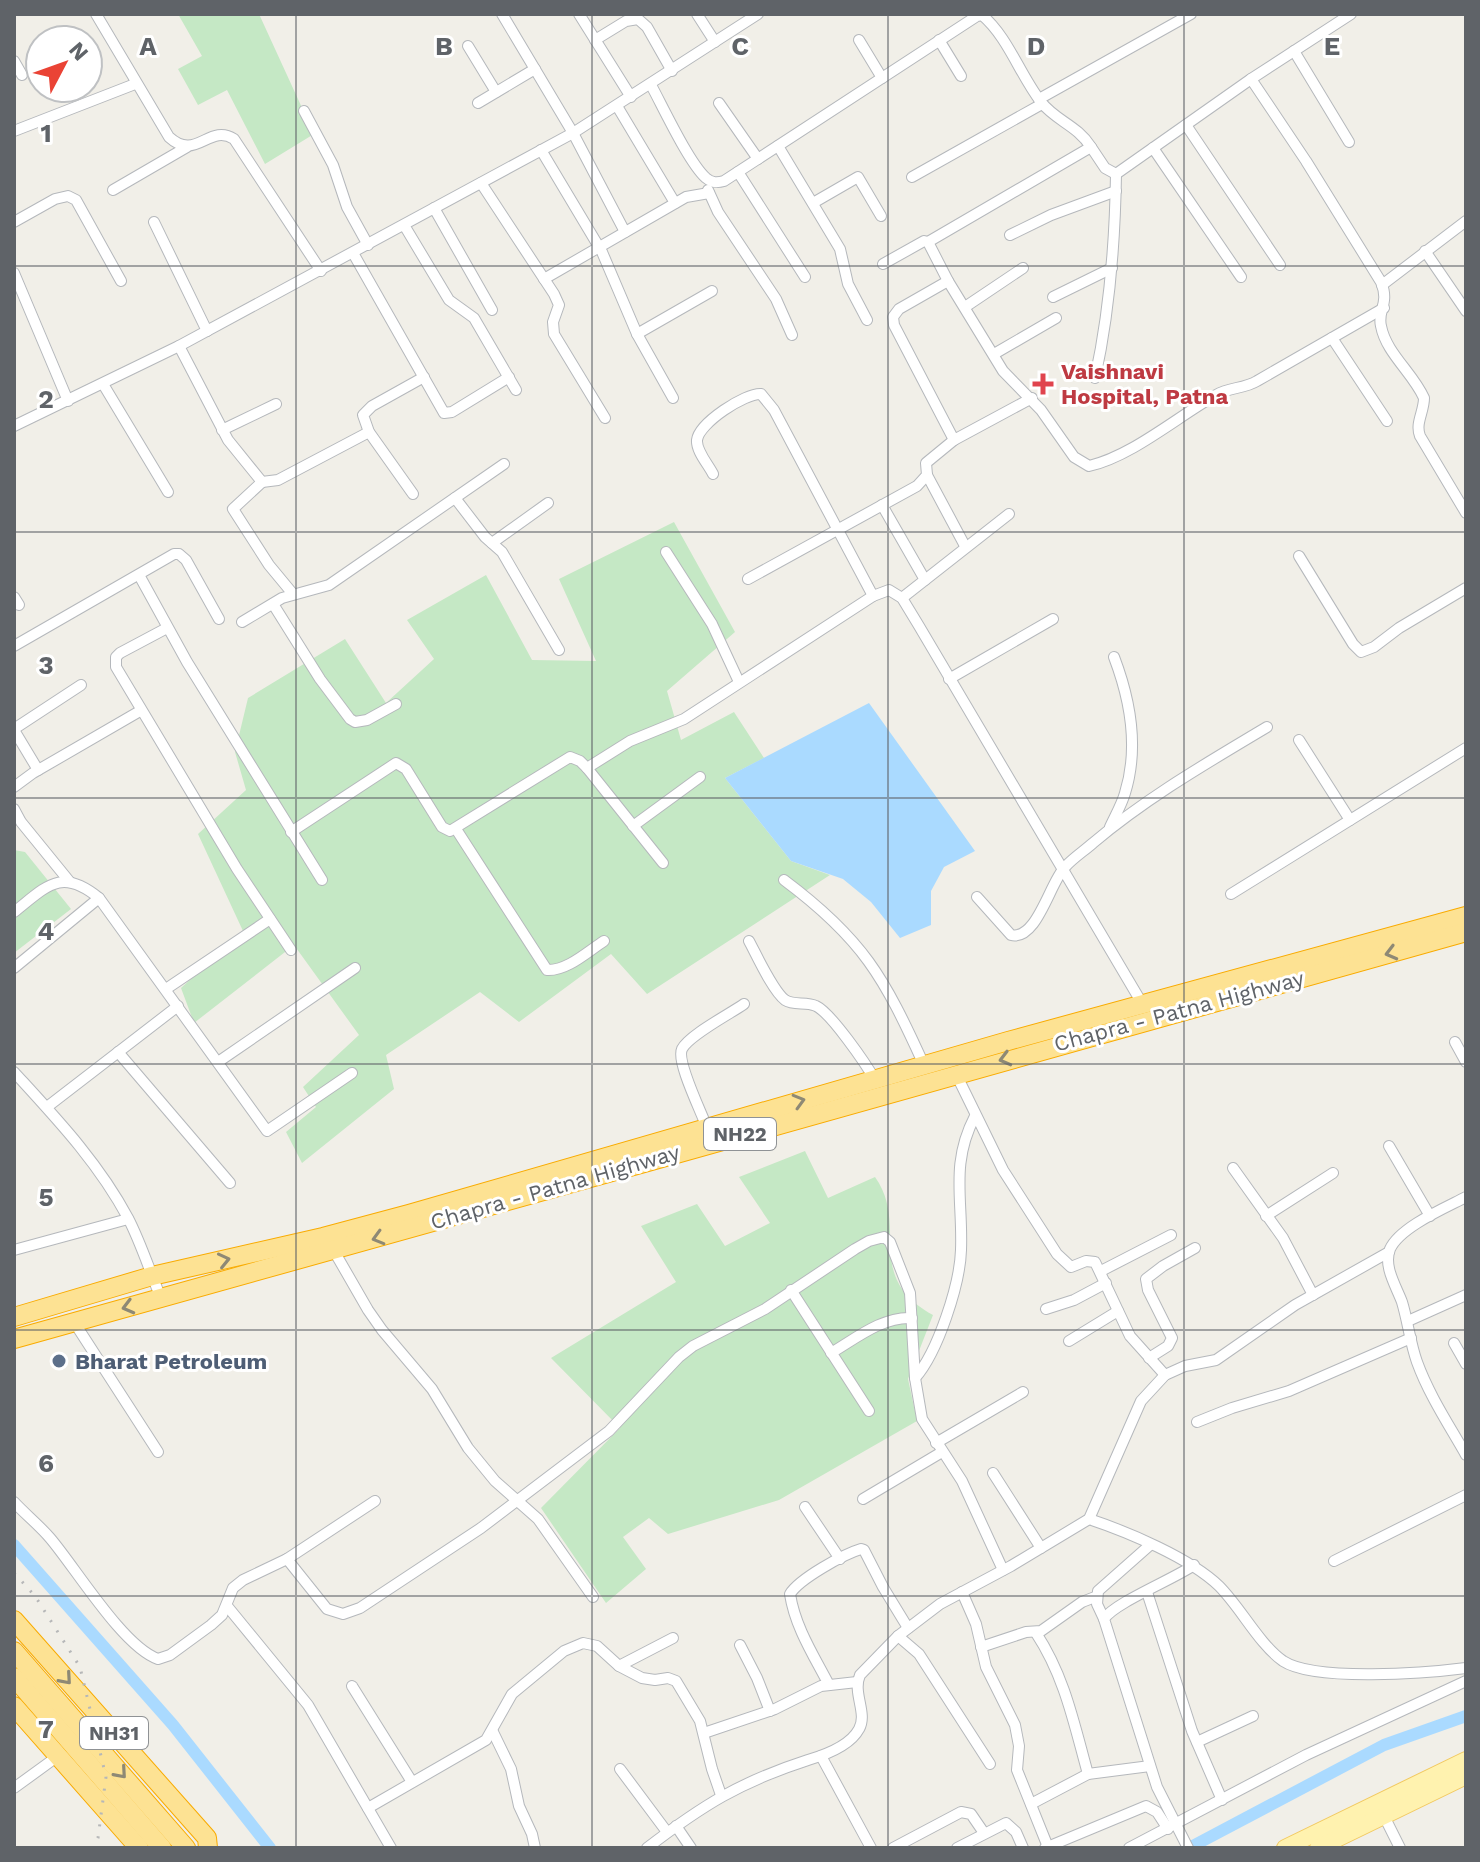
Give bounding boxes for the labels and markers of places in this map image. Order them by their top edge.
place label: Vaishnavi Hospital, Patna [1061,359,1228,409]
marker: Vaishnavi Hospital, Patna [1032,373,1054,395]
place label: Bharat Petroleum [75,1349,267,1374]
marker: Bharat Petroleum [50,1352,68,1370]

